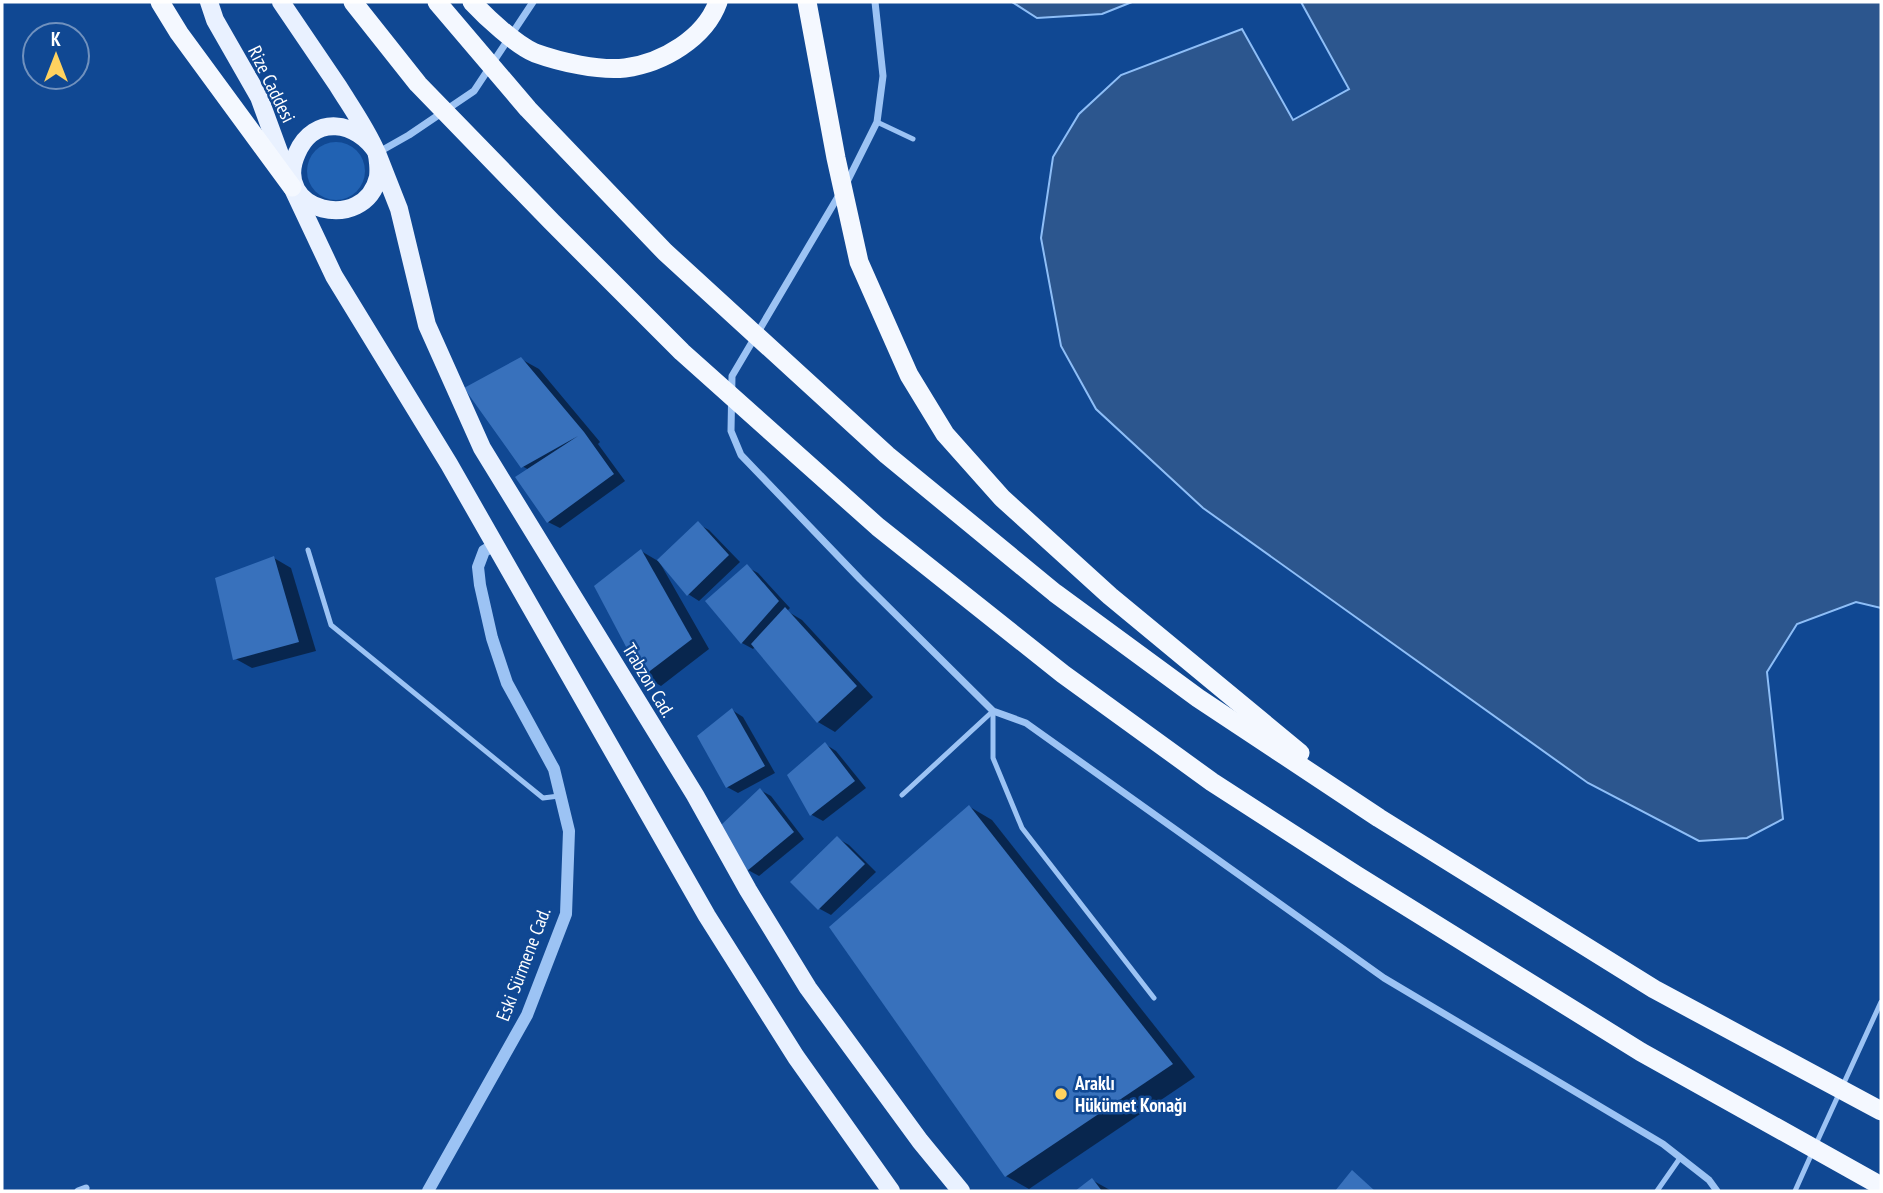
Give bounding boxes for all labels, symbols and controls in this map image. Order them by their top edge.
north arrow [21,21,91,91]
text: K [51,27,61,51]
street label: Rize Caddesi [243,42,301,126]
street label: Trabzon Cad. [617,638,681,722]
street label: Eski Sürmene Cad. [490,904,556,1024]
place label: Araklı Hükümet Konağı [1074,1071,1187,1117]
marker: Araklı Hükümet Konağı [1053,1086,1069,1102]

